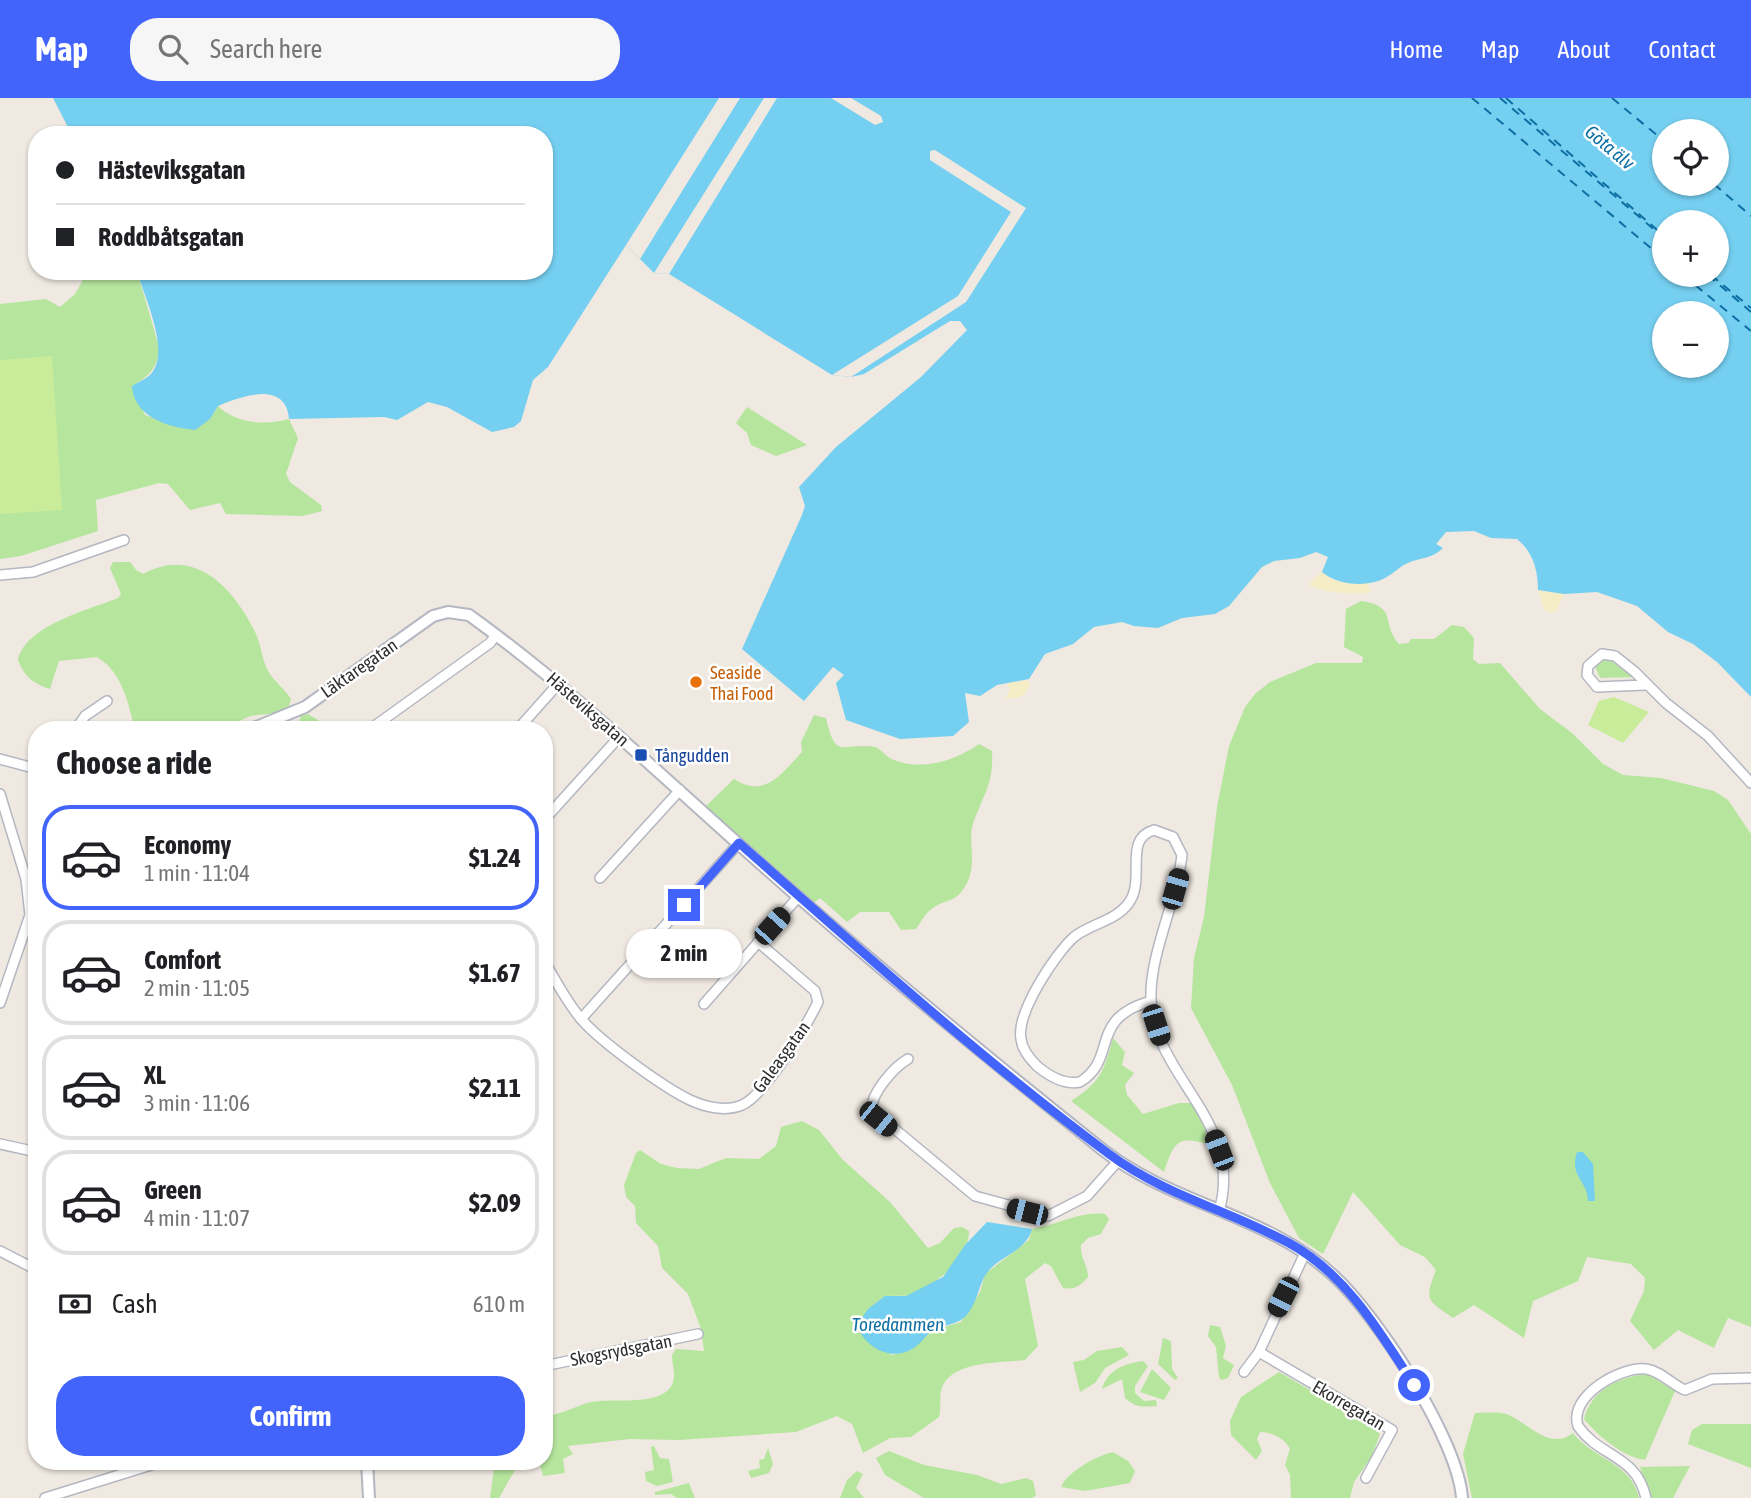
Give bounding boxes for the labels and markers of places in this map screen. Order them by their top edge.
place label: Seaside Thai Food [710,662,774,704]
marker: Seaside Thai Food [688,674,704,690]
place label: Tångudden [655,745,729,766]
marker: Tångudden [633,747,649,763]

